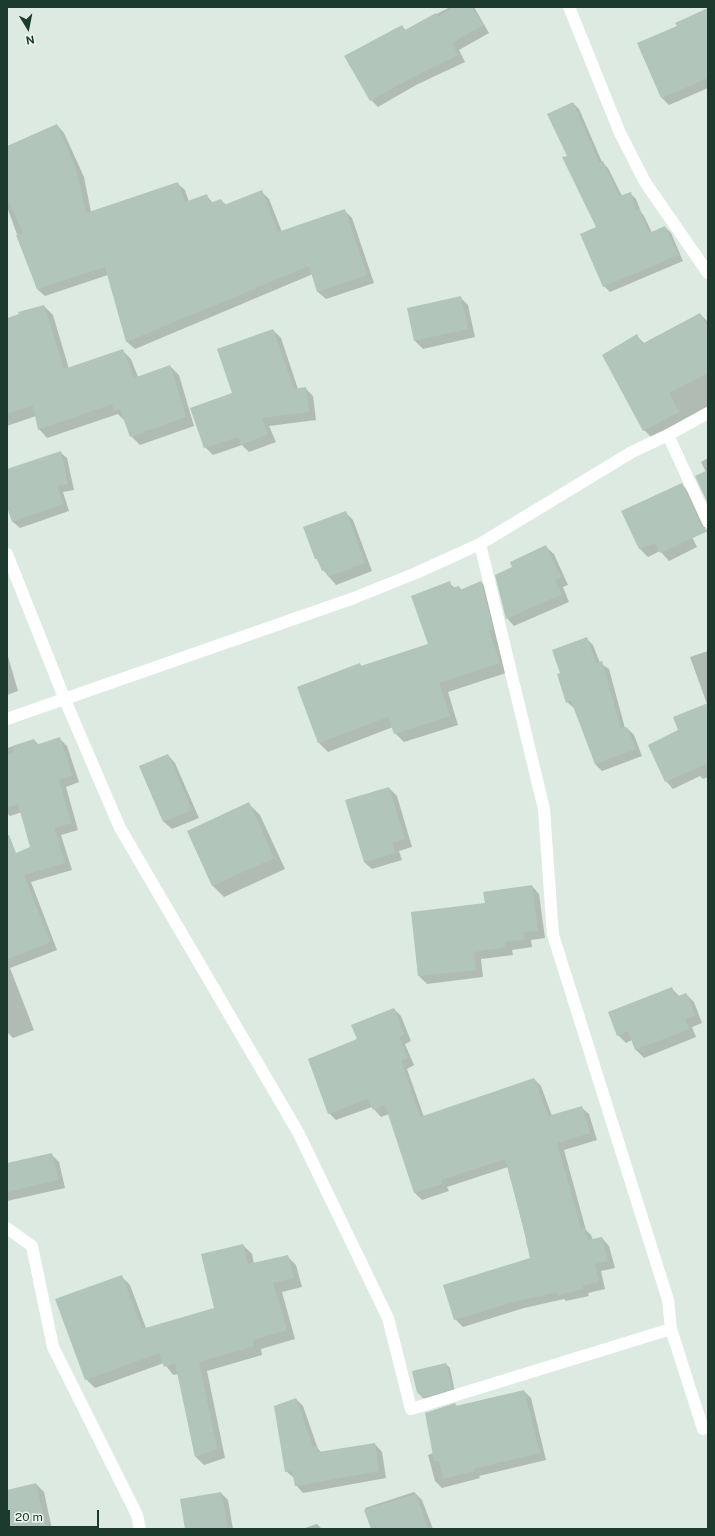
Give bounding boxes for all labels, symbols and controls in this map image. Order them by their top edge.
north arrow [8,8,48,48]
text: N [25,33,35,46]
scale bar [10,1502,101,1528]
text: 20 m [15,1510,43,1524]

